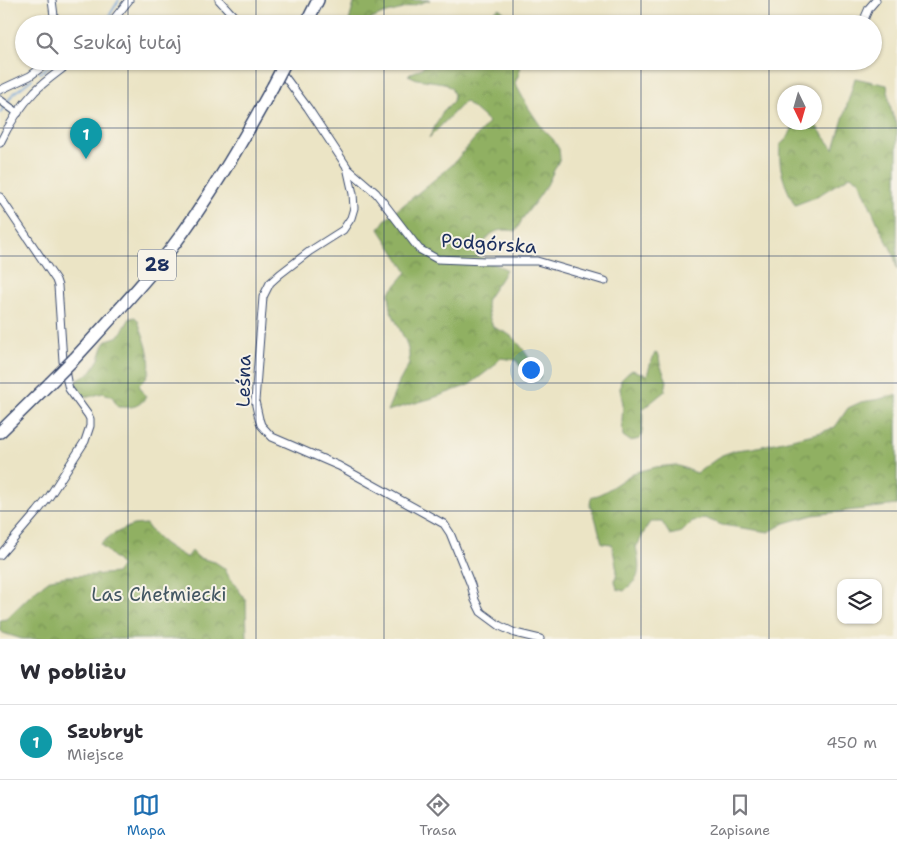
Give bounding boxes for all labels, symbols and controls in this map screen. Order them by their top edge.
search box [15,15,882,70]
icon: search [33,29,61,57]
text: Szukaj tutaj [73,30,182,55]
north arrow [777,85,822,130]
pin: 1 [70,118,102,159]
street label: Podgórska [440,228,538,259]
road number: 28 [138,250,176,280]
street label: Leśna [231,354,256,408]
your location [518,357,544,383]
map controls [837,579,882,624]
button: layers [837,579,882,624]
park label: Las Chełmiecki [91,582,227,607]
text: W pobliżu [20,658,127,686]
text: Szubryt [67,719,143,744]
text: 1 [32,732,40,753]
text: 450 m [826,732,877,753]
text: Miejsce [67,744,124,765]
tab: Mapa [127,791,166,839]
tab: Trasa [419,791,456,839]
tab: Zapisane [710,791,770,839]

